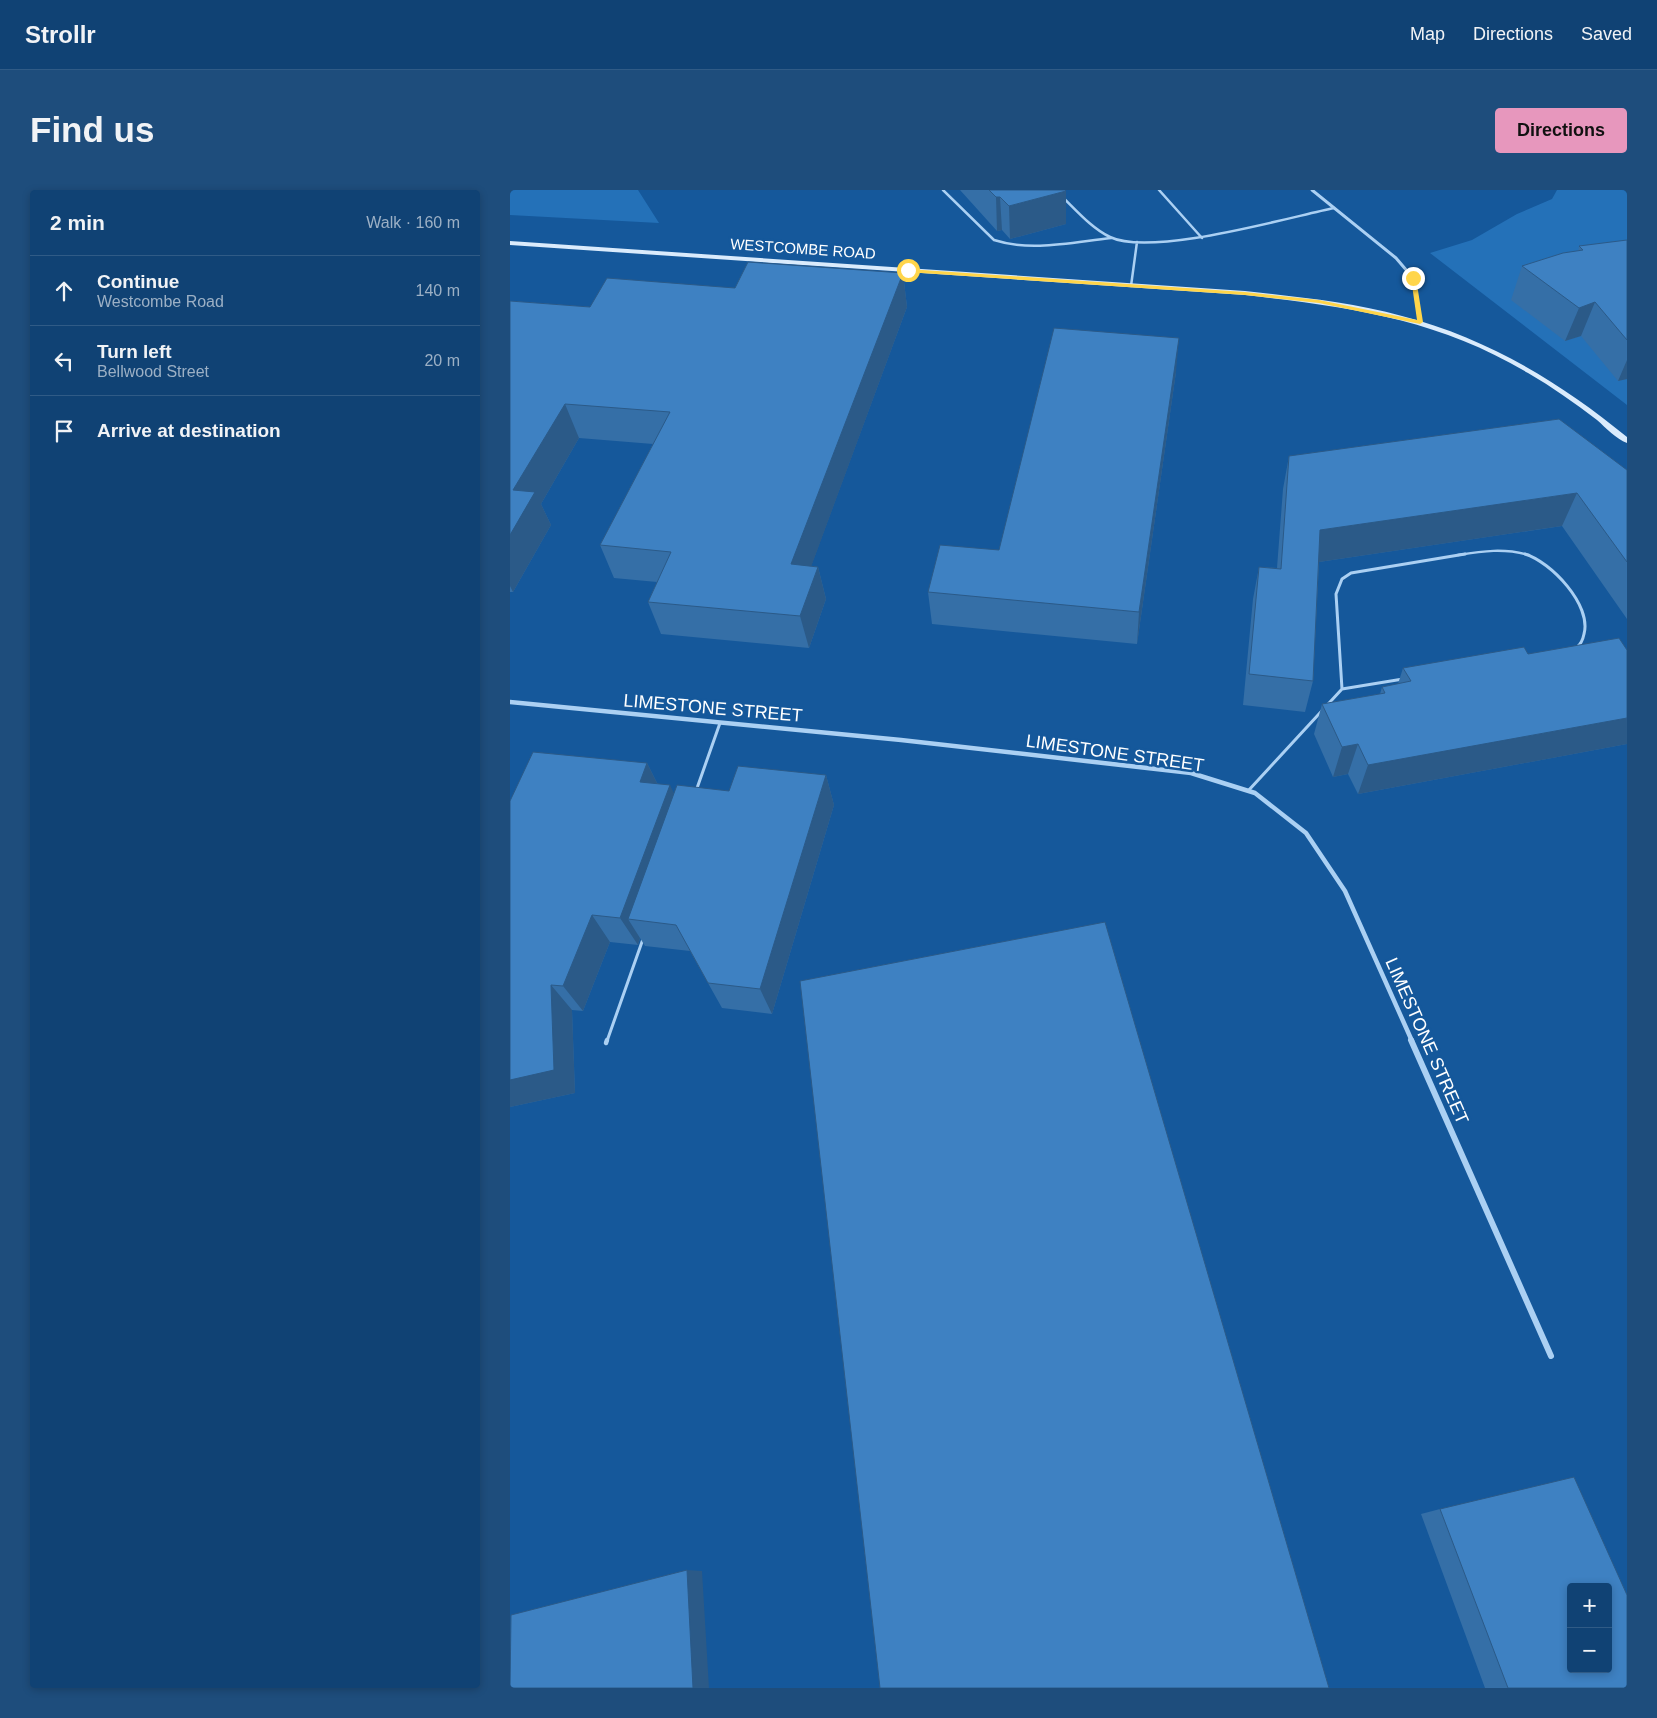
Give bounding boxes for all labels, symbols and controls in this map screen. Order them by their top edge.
text: Strollr [25,21,96,48]
text: Map [1410,24,1445,44]
text: Directions [1473,24,1553,44]
text: Saved [1581,24,1632,44]
button: Directions [1495,108,1627,153]
text: Find us [30,110,154,149]
text: 2 min [50,211,105,234]
text: Walk · 160 m [366,214,460,231]
street label: WESTCOMBE ROAD [730,235,877,262]
route start [897,259,920,282]
route end [1402,267,1425,290]
text: Continue [97,271,179,292]
icon: ahead [50,277,78,305]
text: 140 m [416,282,460,299]
text: Westcombe Road [97,293,224,310]
text: Turn left [97,341,172,362]
icon: left [50,347,78,375]
text: 20 m [424,352,460,369]
text: Bellwood Street [97,363,209,380]
icon: arrive [50,417,78,445]
text: Arrive at destination [97,420,281,441]
street label: LIMESTONE STREET [623,690,803,726]
street label: LIMESTONE STREET [1025,731,1205,775]
street label: LIMESTONE STREET [1381,955,1473,1127]
map controls [1567,1583,1612,1673]
button: + [1567,1583,1612,1628]
button: − [1567,1628,1612,1673]

